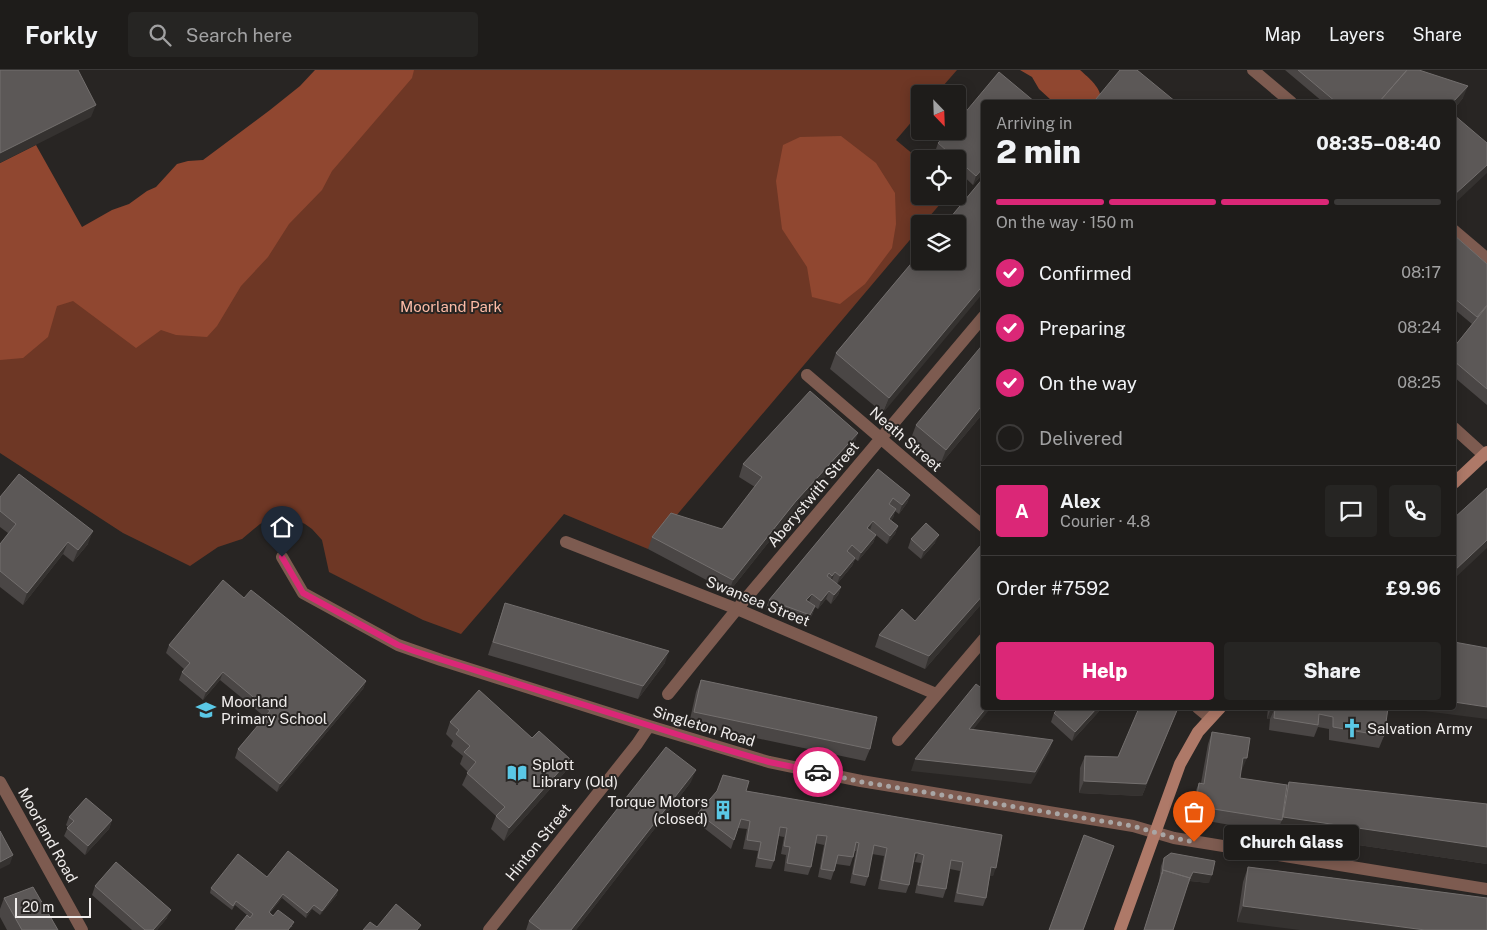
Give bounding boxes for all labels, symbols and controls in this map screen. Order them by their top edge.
search box [128,12,478,57]
text: Forkly [25,21,98,49]
icon: search [146,21,174,49]
text: Search here [186,24,292,46]
text: Map [1265,24,1301,45]
text: Layers [1329,24,1385,45]
text: Share [1413,24,1462,45]
north arrow [911,85,966,140]
map controls [911,85,966,270]
text: Arriving in [996,114,1072,133]
text: 08:35–08:40 [1316,132,1441,154]
text: 2 min [996,133,1081,170]
button: locate [911,150,966,205]
text: On the way · 150 m [996,213,1134,232]
button: layers [911,215,966,270]
icon: check [996,259,1024,287]
text: Confirmed [1039,262,1132,284]
text: 08:17 [1401,263,1441,282]
park label: Moorland Park [400,298,502,315]
icon: check [996,314,1024,342]
text: Preparing [1039,317,1126,339]
text: 08:24 [1397,318,1441,337]
icon: check [996,369,1024,397]
text: On the way [1039,372,1137,394]
text: 08:25 [1397,373,1441,392]
street label: Neath Street [867,403,945,475]
text: Delivered [1039,427,1123,449]
street label: Aberystwith Street [764,438,862,550]
button: chat [1325,485,1377,537]
button: phone [1389,485,1441,537]
text: Alex [1060,490,1101,512]
text: A [1015,500,1029,522]
pin [261,506,303,557]
text: Courier · 4.8 [1060,512,1150,531]
icon: home [268,513,296,541]
street label: Swansea Street [704,572,812,630]
text: Order #7592 [996,577,1109,599]
text: £9.96 [1386,577,1441,599]
button: Help [996,642,1214,700]
button: Share [1224,642,1441,700]
place label: Moorland Primary School [221,693,327,727]
school or university icon: Moorland Primary School [195,699,217,721]
street label: Singleton Road [651,702,757,750]
church icon: Salvation Army [1341,717,1363,739]
place label: Salvation Army [1367,720,1473,737]
courier [793,747,843,797]
place label: Splott Library (Old) [532,756,618,790]
icon: car [804,758,832,786]
library icon: Splott Library (Old) [506,762,528,784]
street label: Moorland Road [15,785,81,885]
pin [1173,791,1215,842]
place label: Torque Motors (closed) [607,793,708,827]
icon: bag [1180,798,1208,826]
building icon: Torque Motors (closed) [712,799,734,821]
street label: Hinton Street [502,800,574,884]
callout: Church Glass [1224,824,1359,860]
text: Church Glass [1240,833,1343,852]
scale bar [15,895,91,918]
text: 20 m [22,899,54,915]

